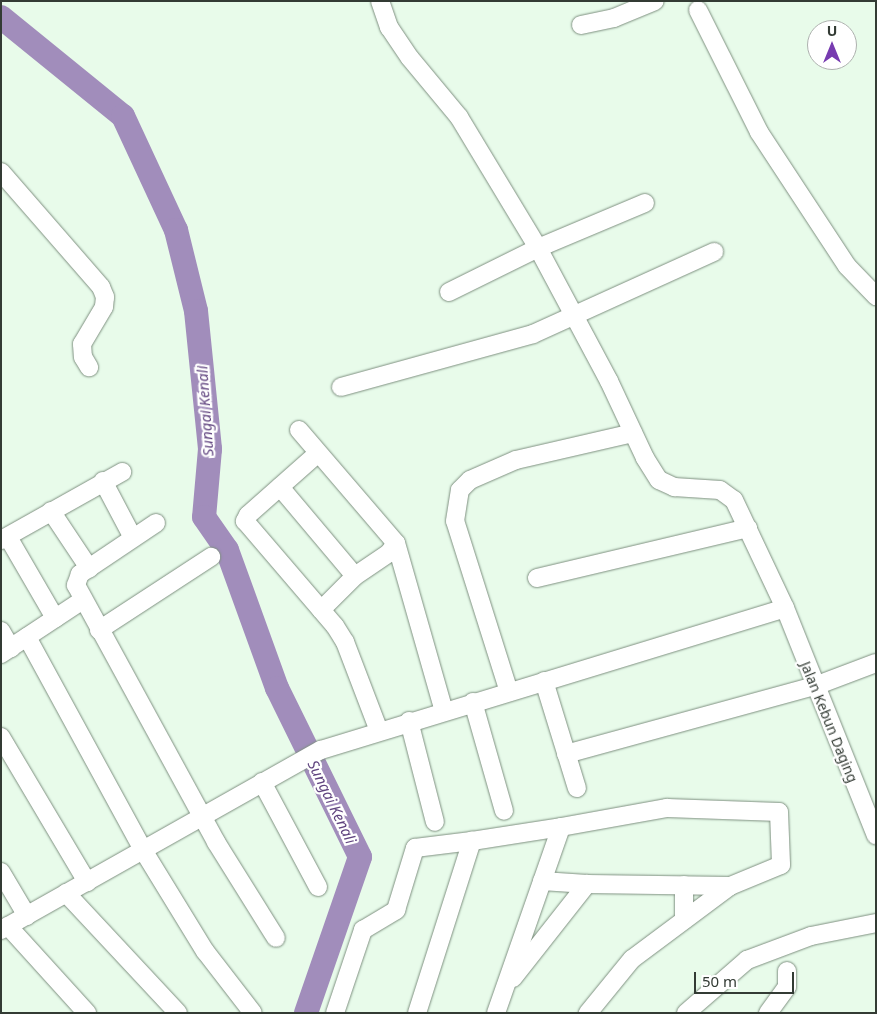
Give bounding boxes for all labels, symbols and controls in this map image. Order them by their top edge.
north arrow [807,20,857,70]
text: U [827,21,837,40]
water label: Sungai Kenali [193,365,217,457]
street label: Jalan Kebun Daging [797,659,861,785]
water label: Sungai Kenali [304,757,360,847]
scale bar [697,962,797,994]
text: 50 m [702,971,737,991]

